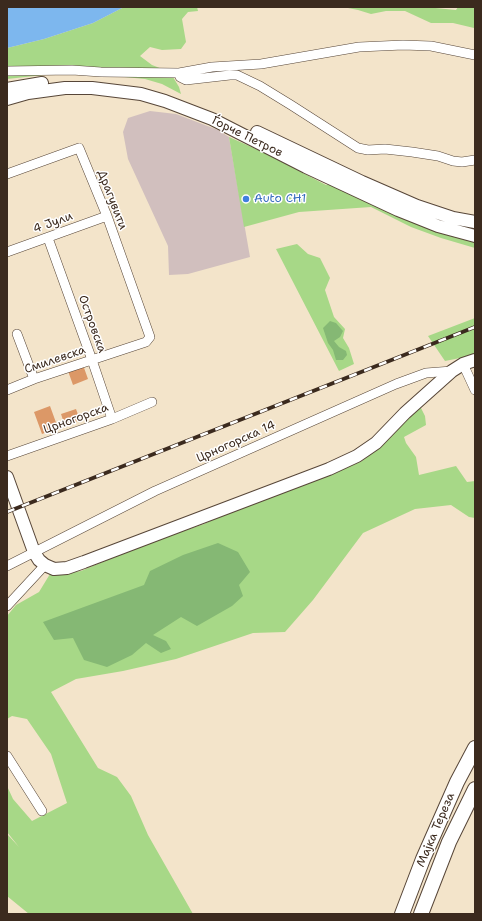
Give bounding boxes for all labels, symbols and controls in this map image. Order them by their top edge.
street label: Ѓорче Петров [209,114,285,160]
street label: Драгувити [94,168,130,232]
place label: Auto CH1 [254,192,306,206]
marker: Auto CH1 [241,194,251,204]
street label: 4 Јули [31,209,75,237]
street label: Островска [75,293,109,355]
street label: Смилевска [23,343,87,377]
street label: Црногорска [42,401,110,437]
street label: Црногорска 14 [194,418,278,466]
street label: Мајка Тереза [414,791,458,869]

